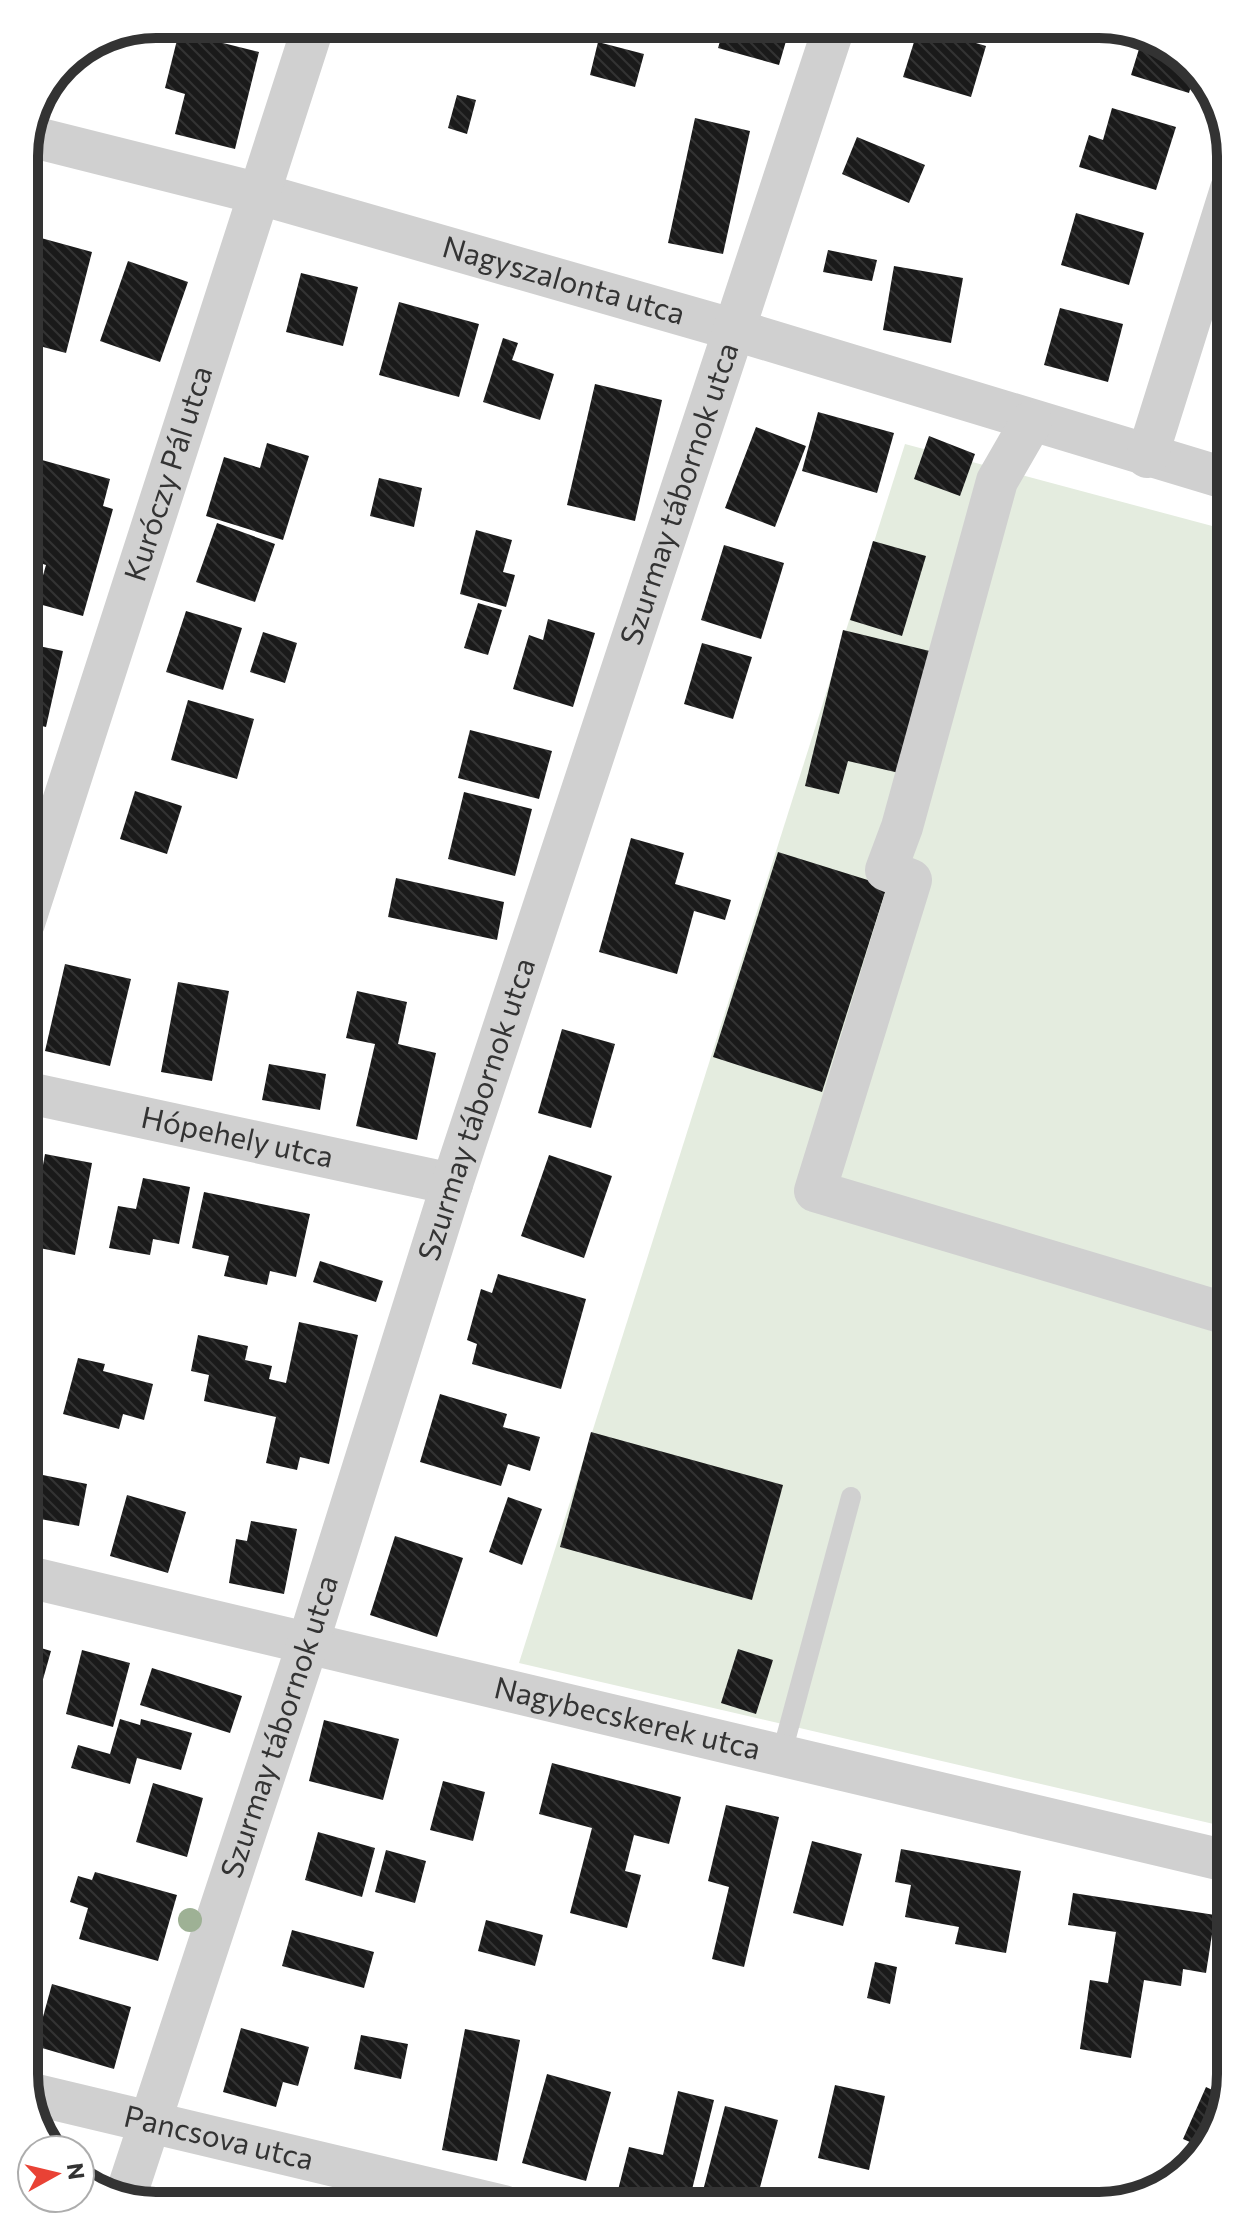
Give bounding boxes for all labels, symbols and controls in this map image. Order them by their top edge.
street label: Nagyszalonta utca [439,226,690,331]
street label: Szurmay tábornok utca [610,337,745,649]
street label: Kuróczy Pál utca [115,361,219,585]
street label: Szurmay tábornok utca [408,953,541,1265]
street label: Hópehely utca [138,1097,337,1174]
street label: Szurmay tábornok utca [211,1570,344,1882]
street label: Nagybecskerek utca [491,1667,765,1766]
street label: Pancsova utca [121,2096,318,2176]
north arrow [16,2134,96,2214]
text: N [62,2161,91,2181]

